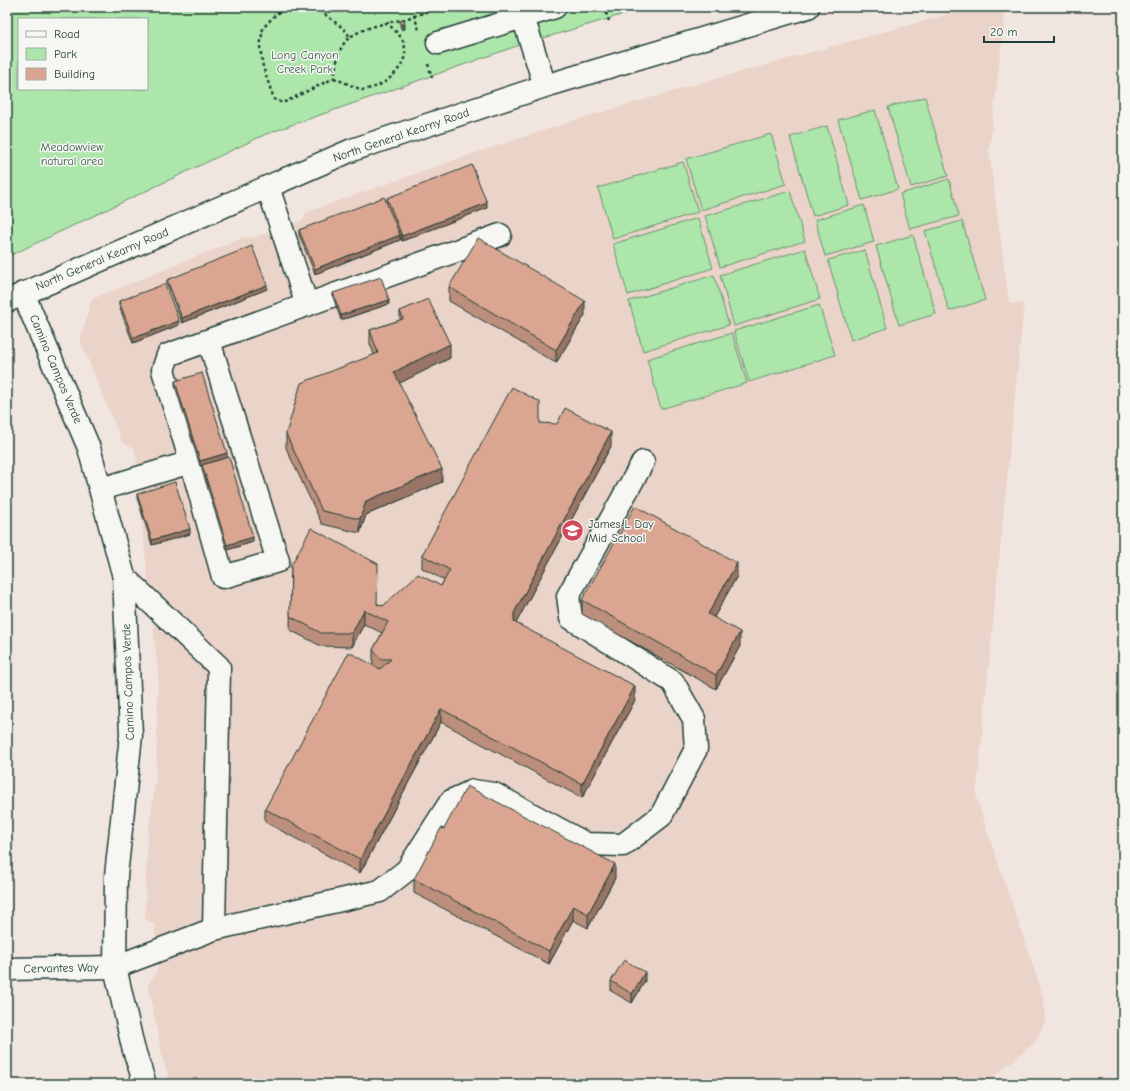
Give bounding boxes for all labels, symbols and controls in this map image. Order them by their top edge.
legend [18,18,148,90]
scale bar [984,18,1054,44]
text: 20 m [990,25,1018,39]
text: Road [54,27,80,41]
text: Park [54,47,77,61]
park label: Long Canyon Creek Park [271,48,339,76]
text: Building [54,67,95,81]
street label: North General Kearny Road [331,105,471,165]
park label: Meadowview natural area [41,140,104,168]
street label: North General Kearny Road [33,225,171,293]
street label: Camino Campos Verde [27,312,85,426]
place label: James L Day Mid School [588,517,654,545]
school or university icon: James L Day Mid School [559,518,585,544]
street label: Camino Campos Verde [119,623,137,741]
street label: Cervantes Way [23,960,99,976]

